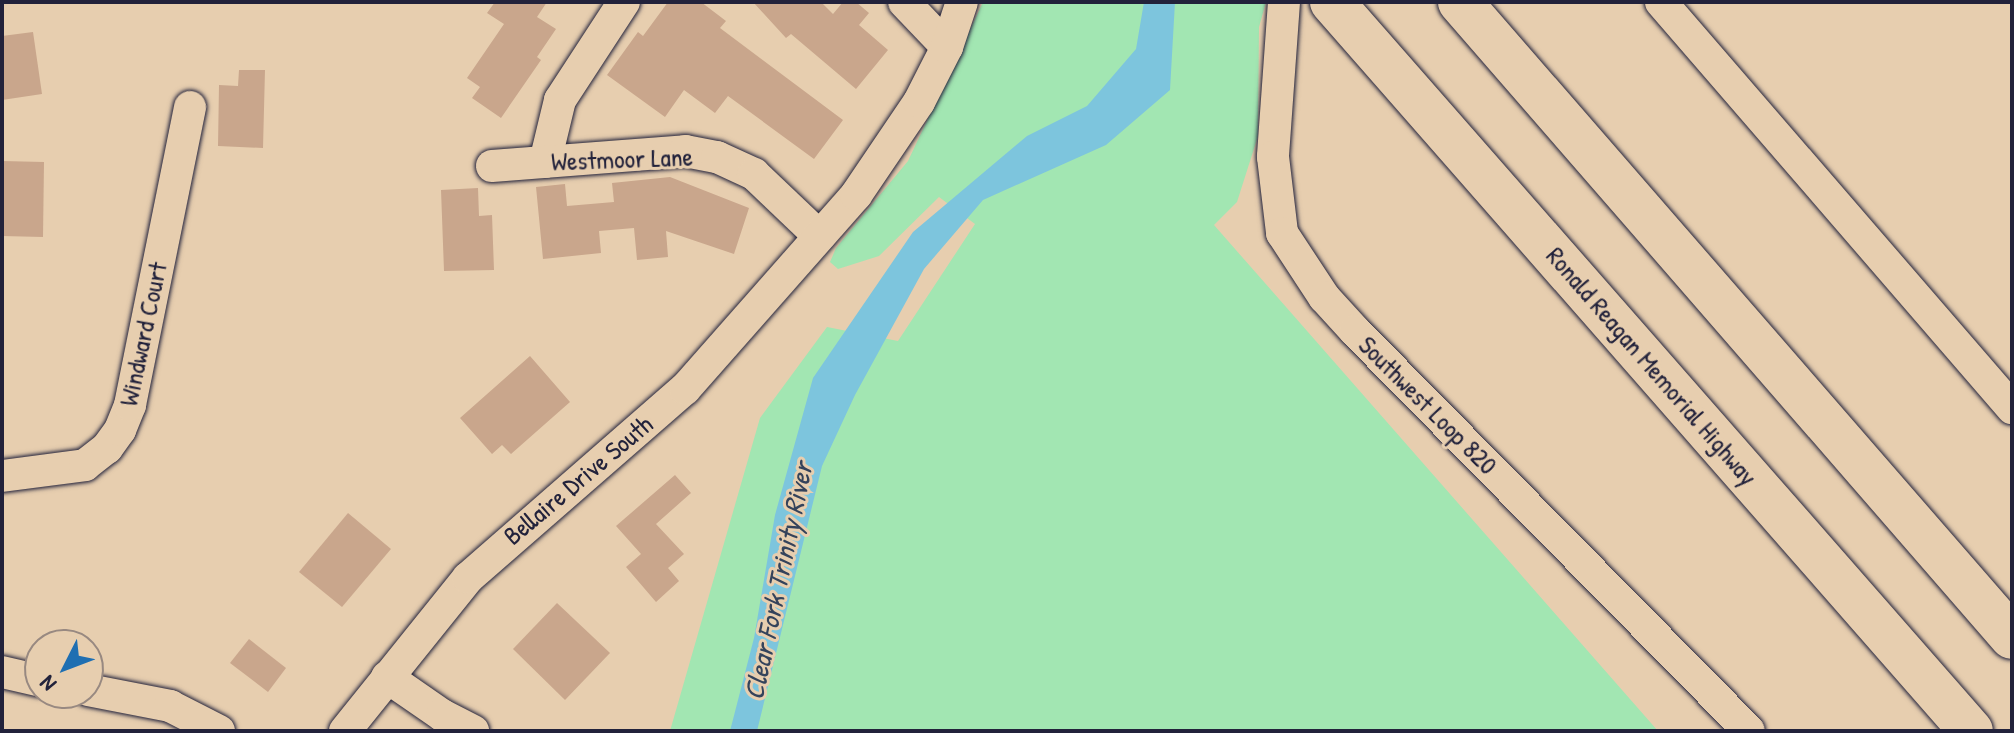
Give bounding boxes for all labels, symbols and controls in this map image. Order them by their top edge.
street label: Westmoor Lane [551,141,693,177]
street label: Ronald Reagan Memorial Highway [1540,240,1764,492]
street label: Windward Court [113,259,173,409]
street label: Southwest Loop 820 [1352,329,1504,481]
street label: Bellaire Drive South [497,409,659,551]
water label: Clear Fork Trinity River [736,459,820,703]
north arrow [24,629,104,709]
text: N [33,669,63,698]

